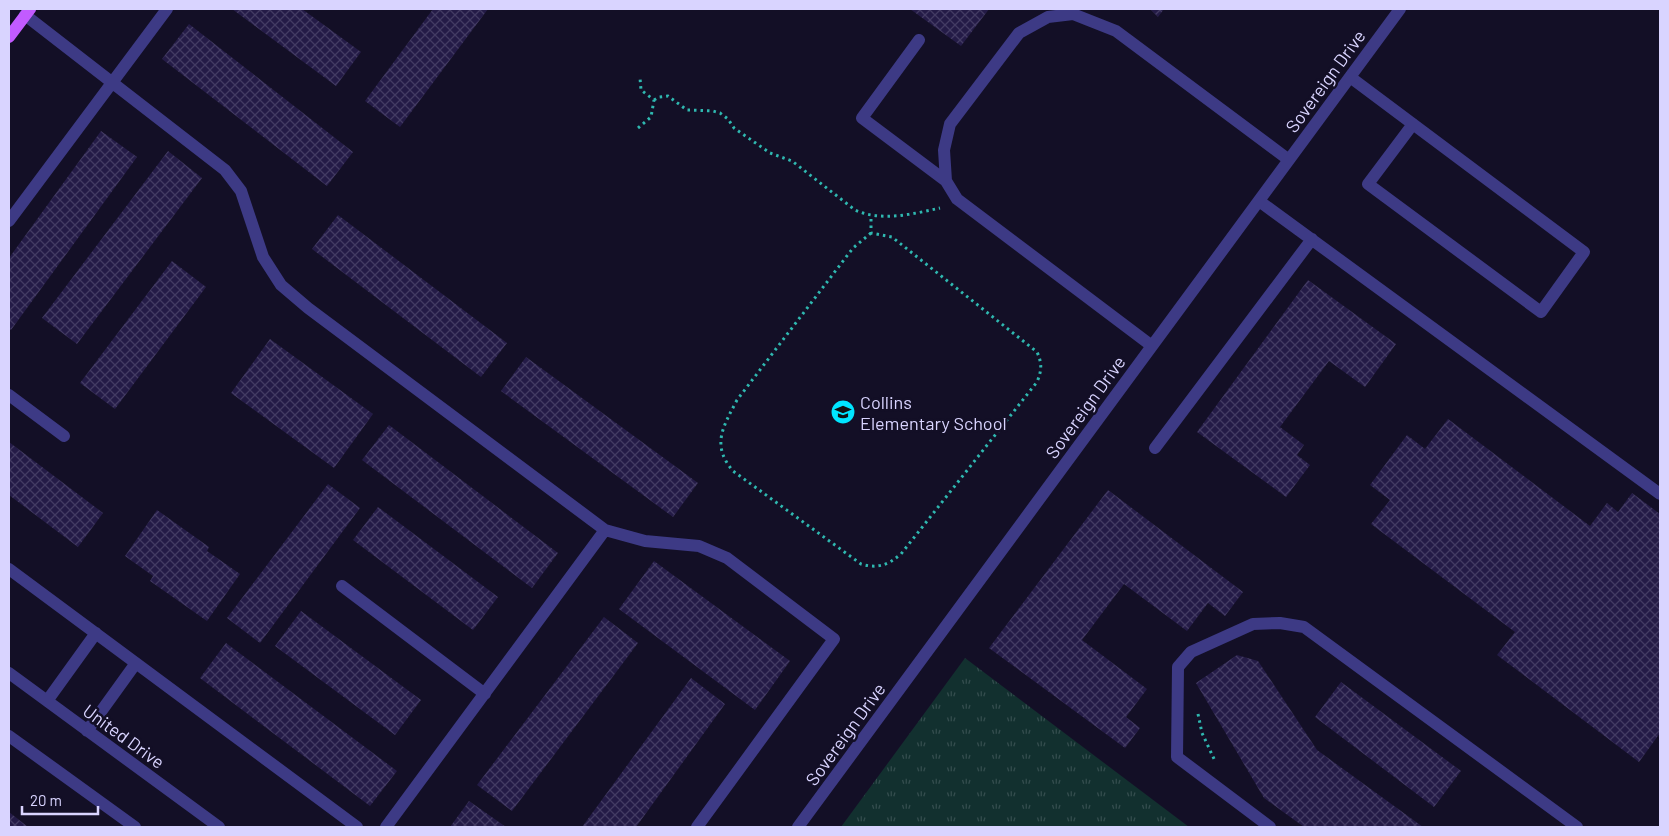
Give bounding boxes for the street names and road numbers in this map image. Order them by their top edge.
street label: Sovereign Drive [1280,25,1370,137]
street label: Sovereign Drive [1040,351,1130,463]
street label: Sovereign Drive [800,678,890,790]
street label: United Drive [79,699,169,773]

